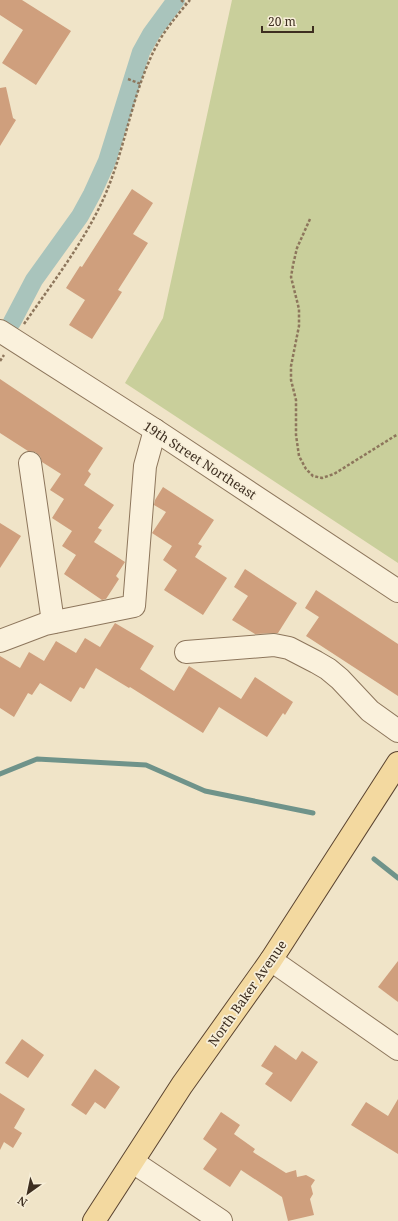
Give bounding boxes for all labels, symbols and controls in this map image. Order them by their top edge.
scale bar [262,8,313,34]
text: 20 m [268,13,296,30]
street label: 19th Street Northeast [140,417,260,504]
street label: North Baker Avenue [204,936,290,1050]
north arrow [8,1173,48,1213]
text: N [14,1193,30,1210]

